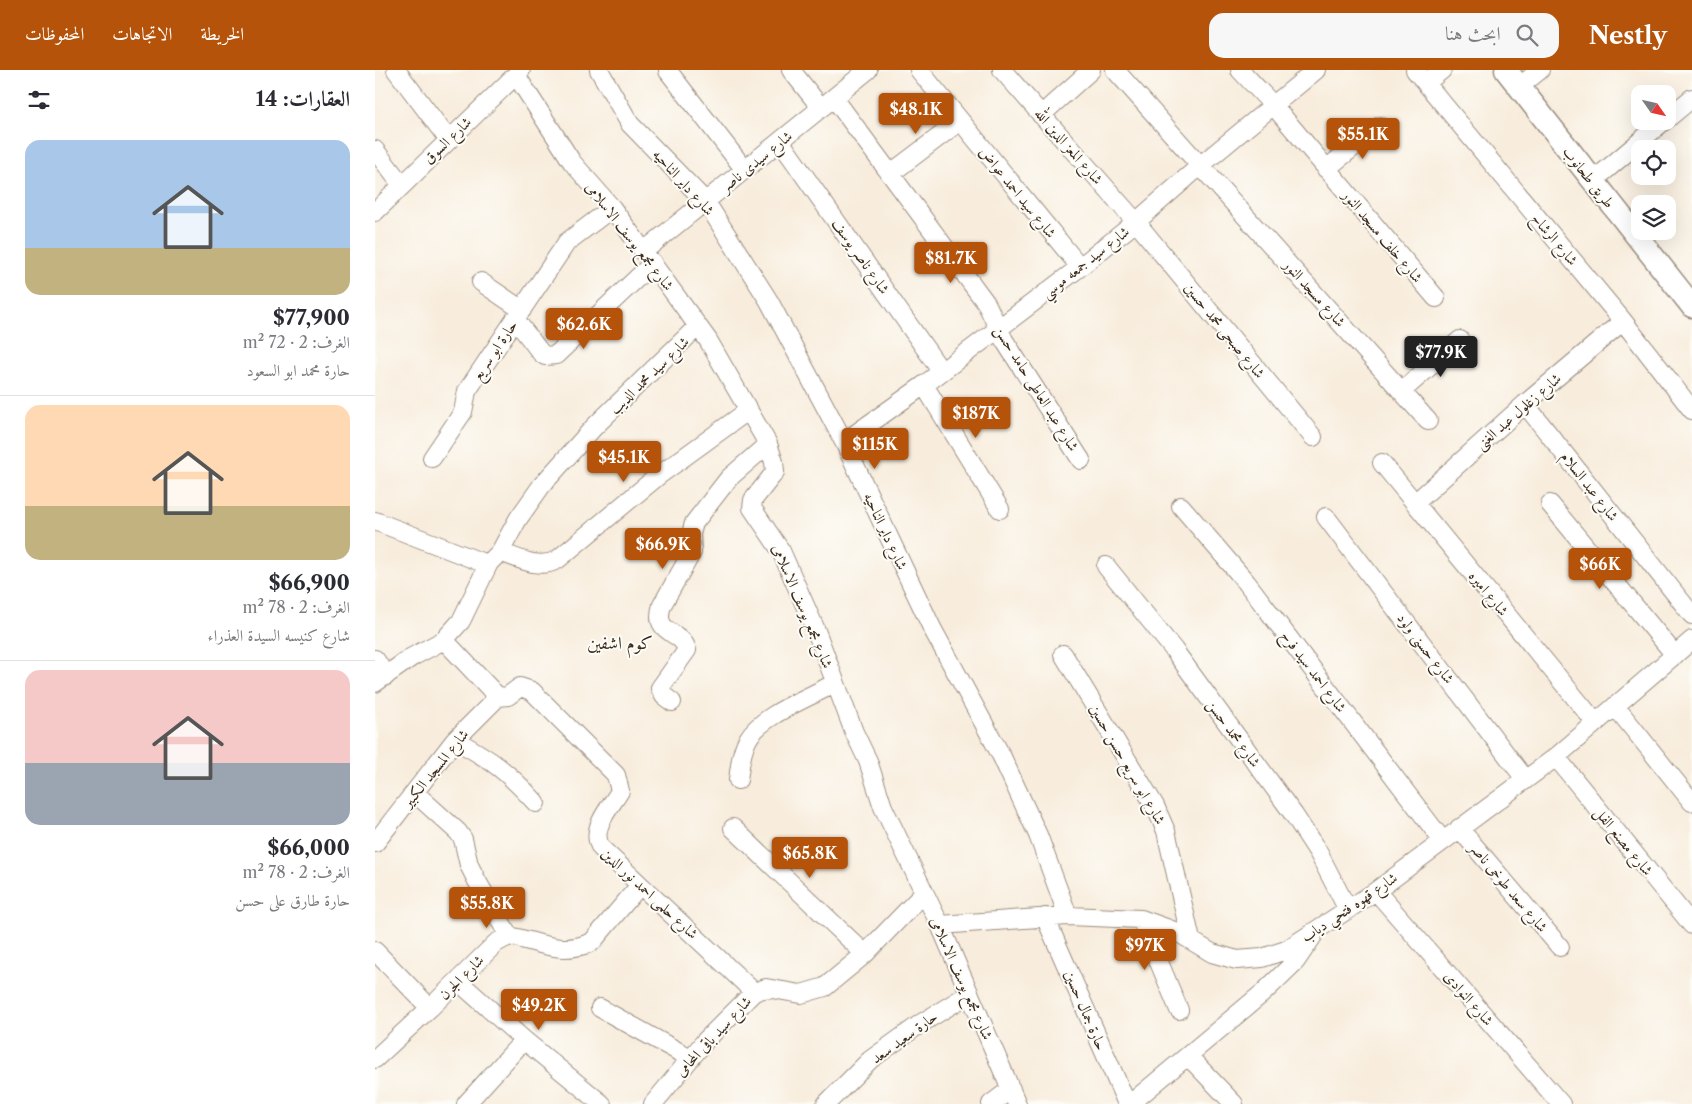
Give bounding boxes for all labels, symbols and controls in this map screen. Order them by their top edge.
search box [1209,13,1559,58]
icon: search [1513,21,1541,49]
text: Nestly [1589,21,1667,50]
text: ابحث هنا [1445,22,1501,45]
text: المحفوظات [25,23,84,45]
text: الاتجاهات [112,23,172,45]
text: الخريطة [200,23,244,45]
north arrow [1631,85,1676,130]
map controls [1631,85,1676,240]
icon: filters [25,86,53,114]
text: العقارات: 14 [256,86,350,111]
pin: $48.1K [875,92,957,135]
text: $48.1K [890,99,942,119]
street label: شارع المعز الدين الله [1028,103,1109,191]
street label: شارع السوق [419,112,478,171]
pin: $55.1K [1322,118,1404,160]
text: $55.1K [1337,124,1389,144]
street label: شارع سيدى ناصر [715,126,798,200]
button: locate [1631,140,1676,185]
street label: شارع سيد احمد عواض [972,142,1061,244]
street label: طريق طحانوب [1558,142,1619,212]
street label: شارع داير الناحيه [646,145,719,222]
icon: home [143,172,233,262]
street label: شارع مجمع يوسف الاسلامى [578,178,678,297]
street label: شارع خلف مسجد النور [1334,184,1427,289]
button: layers [1631,195,1676,240]
street label: شارع الرشاح [1524,209,1582,272]
street label: شارع ناصر يوسف [825,214,894,300]
street label: شارع سيد جمعه موسي [1037,222,1136,306]
pin: $81.7K [910,242,992,284]
text: $81.7K [925,248,977,268]
street label: شارع مسجد النور [1275,254,1350,333]
street label: شارع صبحى محمد حسين [1177,278,1269,384]
text: $77,900 [273,305,350,330]
pin: $62.6K [543,308,625,350]
text: $62.6K [557,314,611,334]
street label: حارة ابو سريع [467,316,525,387]
street label: شارع عبد العاطى حامد حسن [987,321,1083,457]
text: الغرف: 2 · 72 m² [243,332,350,352]
street label: شارع سيد محمد الديب [605,332,696,421]
pin: $77.9K [1400,336,1482,378]
text: $77.9K [1415,342,1467,362]
text: حارة محمد ابو السعود [246,360,350,380]
street label: شارع زغلول عبد الغنى [1471,369,1567,457]
pin: $187K [941,396,1011,439]
text: $187K [952,403,1000,423]
pin: $115K [840,428,910,470]
text: $115K [853,434,897,454]
icon: home [143,438,233,528]
pin: $45.1K [583,440,665,483]
text: $45.1K [598,447,650,467]
street label: شارع عبد السلام [1554,447,1623,527]
street label: شارع داير الناحيه [856,489,912,574]
pin: $66.9K [622,528,704,570]
text: $66.9K [636,534,690,554]
street label: شارع مجمع يوسف الاسلامى [764,541,838,673]
pin: $66K [1570,548,1630,590]
text: $66K [1580,554,1620,574]
street label: شارع اميره [1462,566,1513,622]
text: $66,900 [269,570,350,595]
text: الغرف: 2 · 78 m² [243,597,350,617]
street label: شارع حسنى ولود [1390,609,1459,690]
text: شارع كنيسه السيدة العذراء [208,625,350,645]
street label: شارع احمد سيد فرح [1274,626,1351,718]
district label: كوم اشفين [587,632,653,659]
street label: شارع محمد حسن [1200,695,1265,773]
street label: شارع ابو سريع حسن حسين [1081,700,1170,830]
icon: home [143,703,233,793]
street label: شارع المسجد الكبير [396,725,476,815]
street label: شارع مصنع الفل [1587,803,1657,882]
text: $66,000 [268,835,350,860]
pin: $65.8K [769,836,851,879]
street label: شارع سعد طوخى ناصر [1461,837,1552,938]
street label: شارع حلمى احمد نور الدين [595,843,702,946]
text: $65.8K [783,843,837,863]
text: الغرف: 2 · 78 m² [243,862,350,882]
street label: شارع قهوه فتحي دياب [1297,868,1404,950]
pin: $55.8K [446,886,528,929]
text: حارة طارق على حسن [235,890,350,910]
text: $55.8K [460,893,514,913]
street label: شارع مجمع يوسف الاسلامى [922,914,998,1045]
pin: $97K [1115,928,1175,971]
text: $97K [1125,935,1165,955]
street label: شارع الجرن [434,950,491,1007]
street label: حارة جمال حسين [1061,967,1111,1053]
street label: شارع النوادى [1437,967,1498,1032]
pin: $49.2K [498,988,580,1031]
street label: شارع سيد باقى المحامى [671,992,758,1083]
text: $49.2K [512,995,566,1015]
street label: حارة سعيد سعد [867,1006,941,1068]

